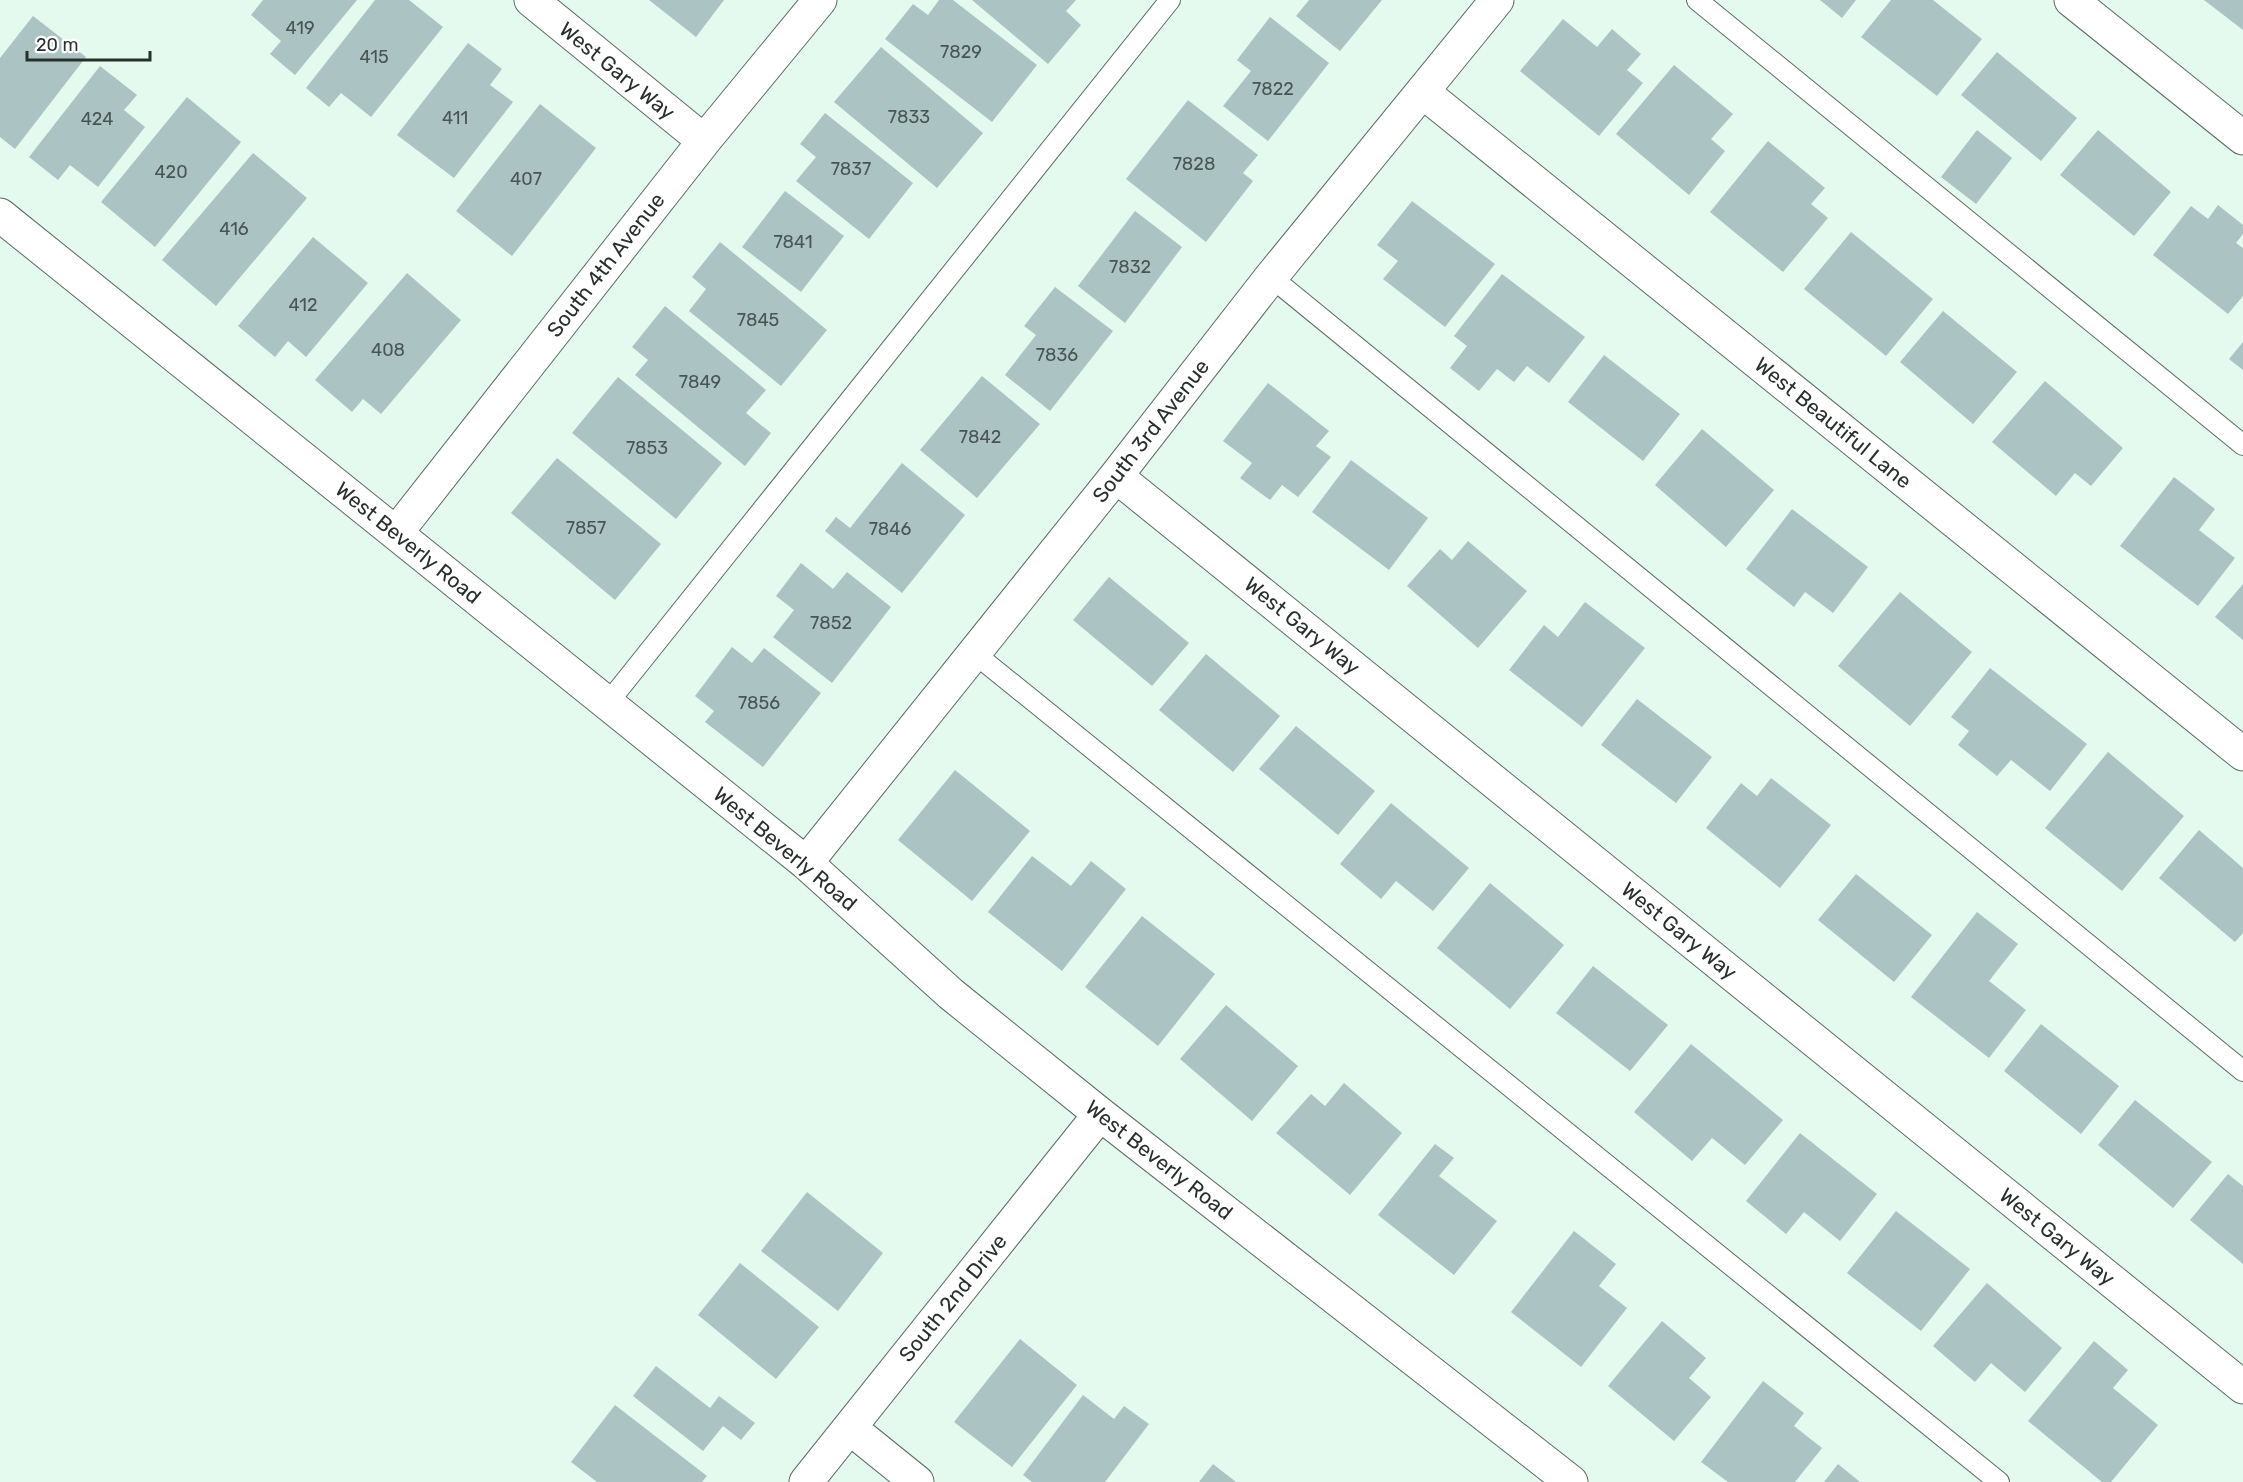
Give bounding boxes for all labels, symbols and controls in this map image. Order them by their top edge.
street label: West Gary Way [555,16,680,125]
house number: 419 [285,17,315,39]
scale bar [27,24,150,62]
text: 20 m [36,34,78,56]
house number: 7829 [940,41,982,63]
house number: 415 [359,46,389,68]
house number: 7822 [1252,78,1294,100]
house number: 7833 [888,106,930,128]
house number: 411 [442,107,468,129]
house number: 424 [81,108,113,130]
house number: 7828 [1173,153,1215,175]
house number: 7837 [831,158,871,180]
house number: 420 [154,161,188,183]
house number: 407 [510,168,542,190]
street label: South 4th Avenue [542,188,670,342]
house number: 416 [219,218,249,240]
house number: 7841 [773,231,813,253]
house number: 7832 [1109,256,1151,278]
house number: 412 [288,294,318,316]
house number: 7845 [737,309,779,331]
house number: 408 [371,339,405,361]
house number: 7836 [1036,344,1078,366]
street label: West Beautiful Lane [1750,352,1917,493]
street label: South 3rd Avenue [1087,354,1214,507]
house number: 7849 [679,371,721,393]
house number: 7842 [959,426,1001,448]
house number: 7853 [626,437,668,459]
street label: West Beverly Road [331,476,486,609]
house number: 7857 [566,517,606,539]
house number: 7846 [869,518,912,540]
street label: West Gary Way [1240,571,1365,680]
house number: 7852 [810,612,852,634]
house number: 7856 [738,692,780,714]
street label: West Beverly Road [708,781,862,916]
street label: West Gary Way [1617,876,1742,985]
street label: West Beverly Road [1081,1094,1238,1225]
street label: West Gary Way [1995,1182,2120,1291]
street label: South 2nd Drive [893,1229,1012,1367]

